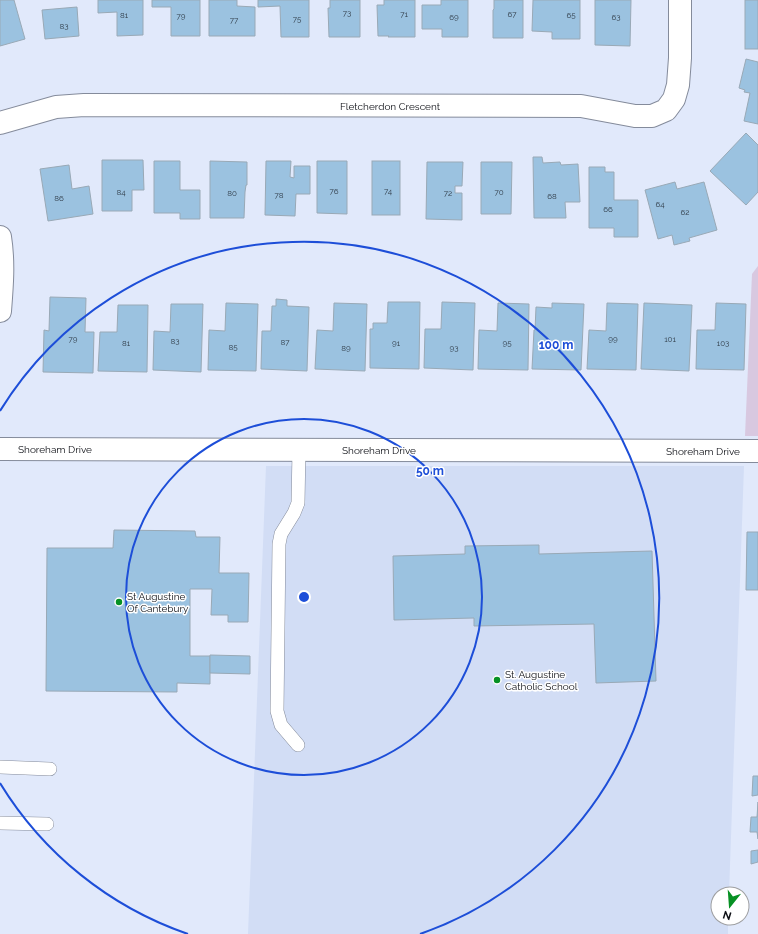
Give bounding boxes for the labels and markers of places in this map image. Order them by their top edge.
centre of rings [297,590,311,604]
place label: St Augustine Of Cantebury [127,591,189,614]
marker: St Augustine Of Cantebury [114,597,124,607]
place label: St. Augustine Catholic School [505,669,578,692]
marker: St. Augustine Catholic School [492,675,502,685]

